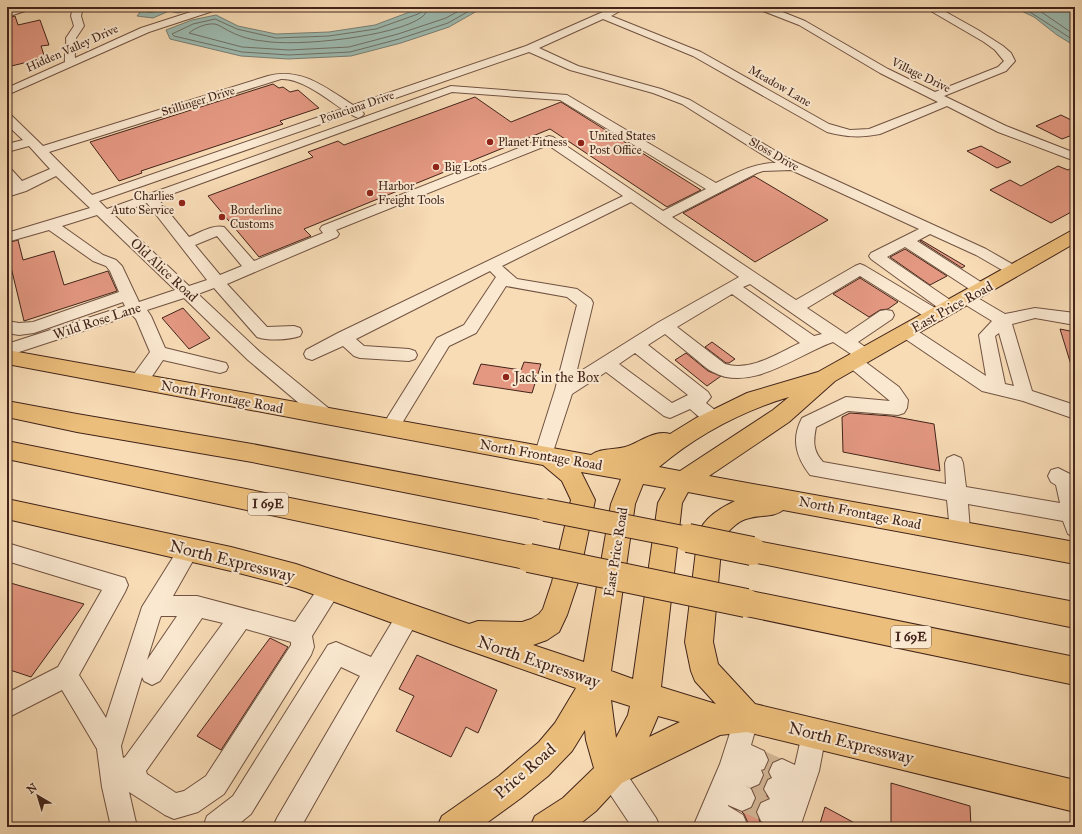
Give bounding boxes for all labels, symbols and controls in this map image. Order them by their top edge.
street label: Hidden Valley Drive [24,21,120,75]
street label: Village Drive [888,54,953,96]
street label: Meadow Lane [746,62,814,110]
street label: Stillinger Drive [160,83,237,120]
street label: Poinciana Drive [318,88,396,126]
place label: United States Post Office [589,129,656,157]
street label: Sloss Drive [747,134,801,174]
place label: Planet Fitness [498,135,567,149]
marker: Planet Fitness [485,137,495,147]
marker: United States Post Office [576,138,586,148]
place label: Big Lots [444,160,487,175]
marker: Big Lots [431,162,441,172]
place label: Harbor Freight Tools [378,179,444,208]
marker: Harbor Freight Tools [365,188,375,198]
place label: Charlies Auto Service [110,189,174,217]
marker: Charlies Auto Service [177,198,187,208]
place label: Borderline Customs [230,203,282,231]
marker: Borderline Customs [217,212,227,222]
street label: Old Alice Road [127,234,201,306]
street label: East Price Road [908,278,996,336]
street label: Wild Rose Lane [51,299,143,343]
place label: Jack in the Box [512,369,600,387]
marker: Jack in the Box [501,372,511,382]
street label: North Frontage Road [159,377,285,417]
street label: North Frontage Road [478,436,604,474]
road number: I 69E [248,493,288,515]
street label: North Frontage Road [797,493,923,533]
street label: East Price Road [601,506,631,598]
street label: North Expressway [167,535,298,587]
road number: I 69E [891,626,931,648]
street label: North Expressway [475,631,604,693]
street label: North Expressway [786,717,917,769]
street label: Price Road [490,738,560,803]
north arrow [18,776,58,816]
text: N [24,780,40,797]

